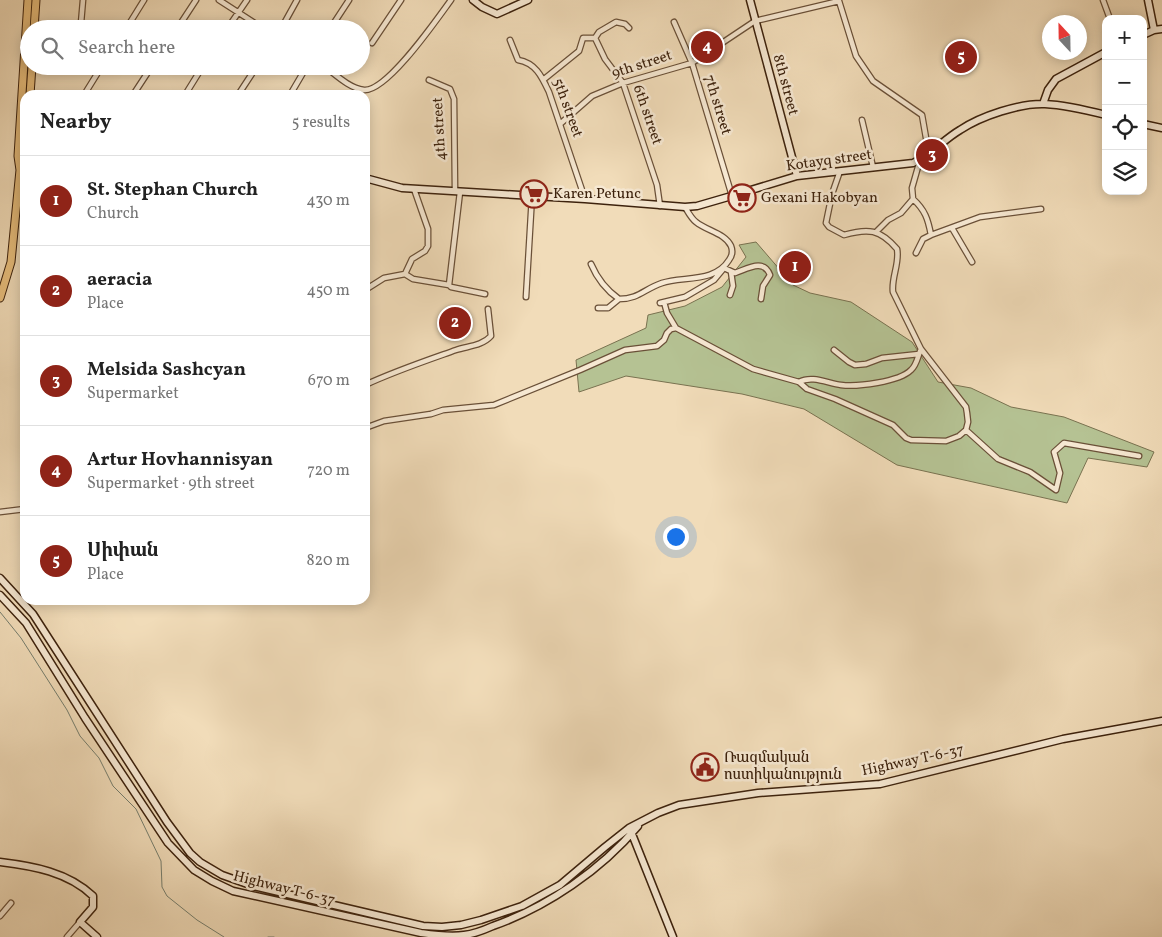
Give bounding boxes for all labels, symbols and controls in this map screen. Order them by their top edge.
north arrow [1042,15,1087,60]
map controls [1102,15,1147,195]
button: + [1102,15,1147,60]
search box [20,20,370,75]
pin: 4 [691,28,723,66]
icon: search [38,34,66,62]
text: Search here [78,35,175,61]
pin: 5 [945,38,977,76]
street label: 9th street [609,45,675,85]
street label: 8th street [767,52,803,118]
button: − [1102,60,1147,105]
street label: 7th street [698,72,736,138]
street label: 5th street [547,75,587,141]
street label: 6th street [627,82,667,148]
street label: 4th street [428,97,452,161]
button: locate [1102,105,1147,150]
text: Nearby [40,108,111,137]
text: 5 results [292,112,350,134]
pin: 3 [916,136,948,174]
street label: Kotayq street [785,145,873,177]
button: layers [1102,150,1147,195]
text: St. Stephan Church [87,177,258,203]
supermarket icon: Karen Petunc [519,179,549,209]
supermarket icon: Gexani Hakobyan [727,183,757,213]
place label: Karen Petunc [553,184,641,205]
place label: Gexani Hakobyan [761,188,878,209]
text: 1 [53,190,59,212]
text: 430 m [306,190,350,212]
text: Church [87,203,139,225]
pin: 1 [779,248,811,286]
text: aeracia [87,267,152,293]
text: 2 [52,280,60,302]
text: 450 m [307,280,350,302]
text: Place [87,293,124,315]
pin: 2 [439,304,471,342]
text: Melsida Sashcyan [87,357,246,383]
text: 3 [52,370,60,392]
text: 670 m [308,370,350,392]
text: Supermarket [87,383,179,405]
text: Artur Hovhannisyan [87,447,273,473]
text: 4 [51,460,61,482]
text: 720 m [307,460,350,482]
text: Supermarket · 9th street [87,473,255,495]
your location [663,524,689,550]
text: Սիփան [87,538,158,564]
text: 5 [52,550,60,572]
text: 820 m [306,550,350,572]
text: Place [87,564,124,586]
street label: Highway T-6-37 [860,740,966,782]
place label: Ռազմական ոստիկանություն [724,748,842,786]
public building icon: Ռազմական ոստիկանություն [690,752,720,782]
street label: Highway T-6-37 [231,866,337,912]

